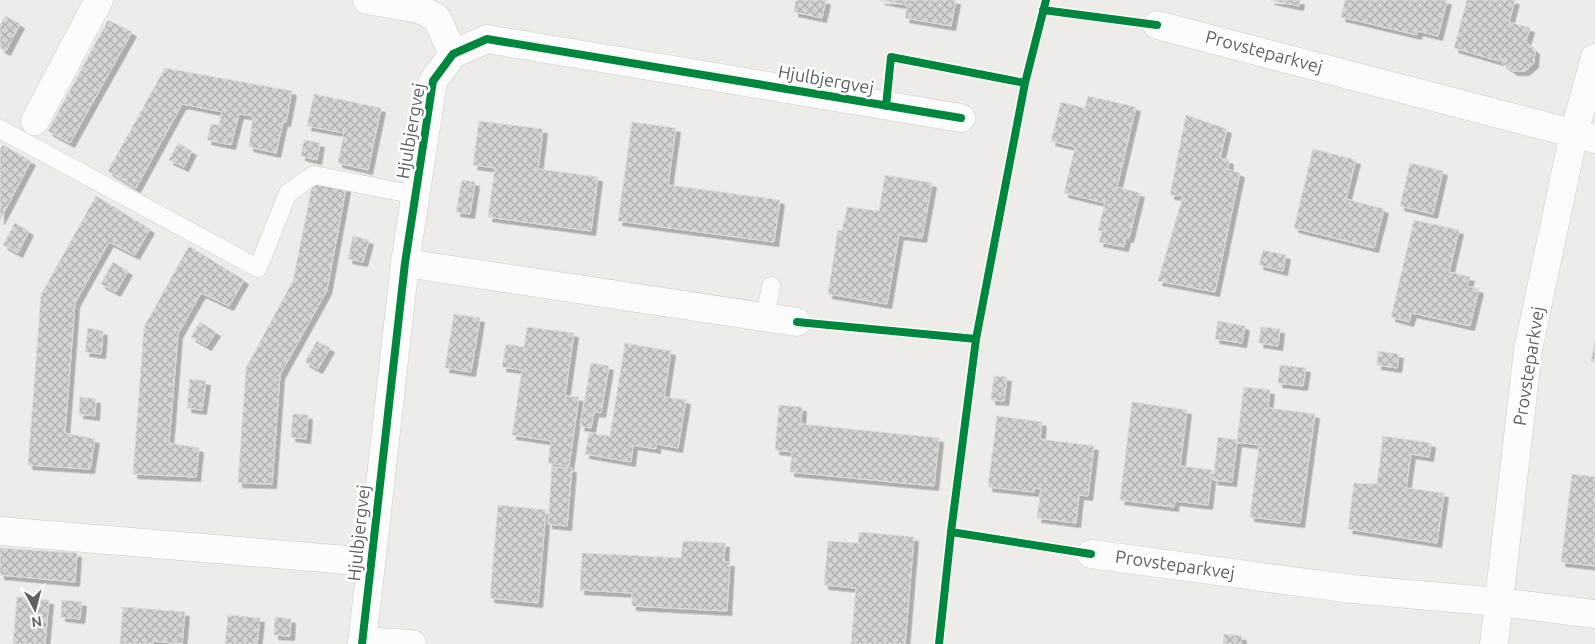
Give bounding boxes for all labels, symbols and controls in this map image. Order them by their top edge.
street label: Provsteparkvej [1204,26,1325,76]
street label: Hjulbjergvej [777,61,876,97]
street label: Hjulbjergvej [392,81,428,180]
street label: Provsteparkvej [1509,305,1547,427]
street label: Hjulbjergvej [343,484,373,582]
street label: Provsteparkvej [1114,546,1236,582]
north arrow [10,584,60,634]
text: N [30,613,43,630]

